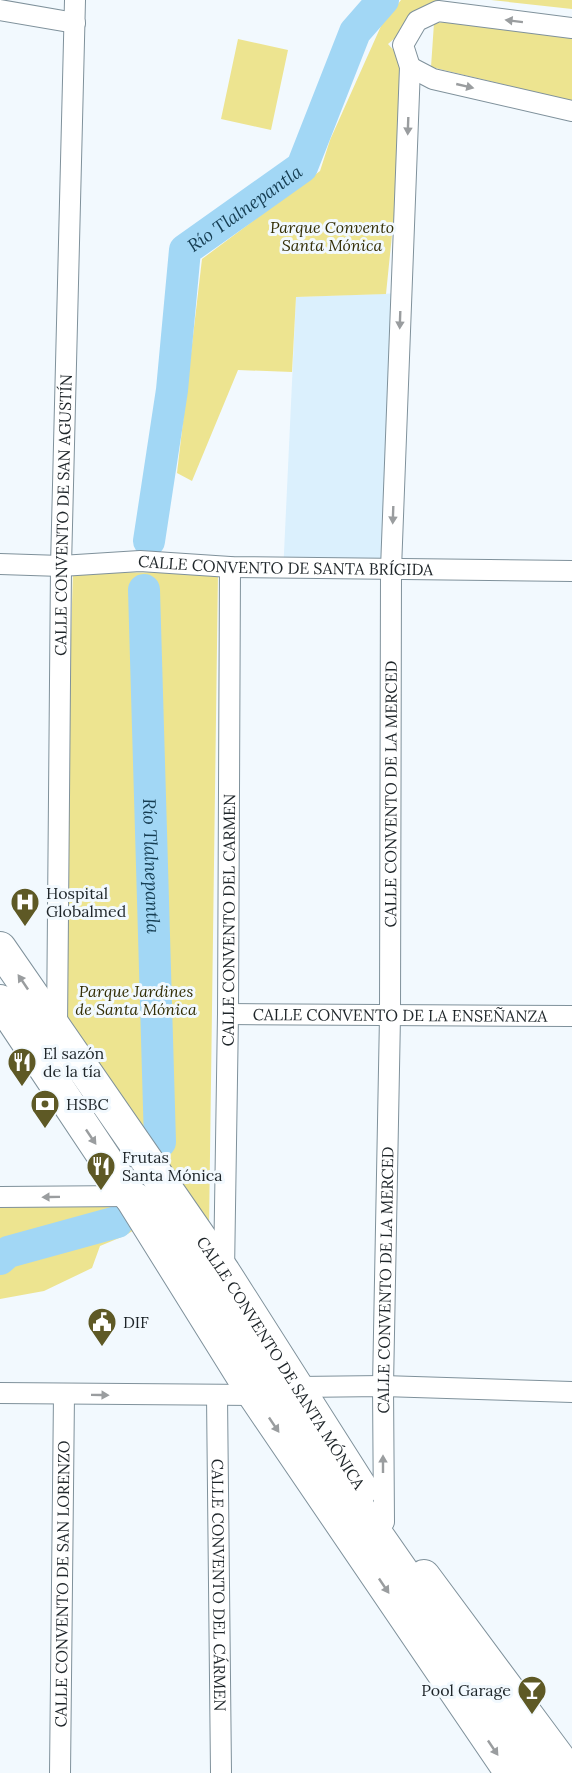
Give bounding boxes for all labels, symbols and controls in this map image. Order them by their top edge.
one-way arrow [504,16,523,25]
one-way arrow [456,81,474,91]
one-way arrow [403,116,412,135]
water label: Río Tlalnepantla [182,159,306,256]
park label: Parque Convento Santa Mónica [270,217,394,255]
one-way arrow [396,311,405,330]
street label: CALLE CONVENTO DE SAN AGUSTÍN [50,374,76,656]
one-way arrow [388,506,397,525]
street label: CALLE CONVENTO DE SANTA BRÍGIDA [138,551,434,579]
street label: CALLE CONVENTO DE LA MERCED [380,660,401,928]
street label: CALLE CONVENTO DEL CARMEN [217,794,239,1047]
water label: Río Tlalnepantla [139,798,165,934]
place label: Hospital Globalmed [46,883,127,921]
hospital icon: Hospital Globalmed [9,886,41,928]
one-way arrow [18,974,29,991]
park label: Parque Jardines de Santa Mónica [75,981,197,1019]
street label: CALLE CONVENTO DE LA ENSEÑANZA [253,1004,548,1026]
place label: El sazón de la tía [43,1043,105,1081]
restaurant icon: El sazón de la tía [6,1046,38,1088]
bank icon: HSBC [29,1088,61,1130]
place label: HSBC [66,1094,109,1114]
one-way arrow [85,1128,97,1144]
street label: CALLE CONVENTO DE LA MERCED [373,1146,398,1414]
place label: Frutas Santa Mónica [122,1147,222,1185]
restaurant icon: Frutas Santa Mónica [85,1150,117,1192]
one-way arrow [41,1192,60,1201]
street label: CALLE CONVENTO DE SANTA MÓNICA [192,1232,370,1494]
public building icon: DIF [86,1306,118,1348]
place label: DIF [123,1312,149,1332]
one-way arrow [91,1390,110,1400]
one-way arrow [268,1417,279,1433]
street label: CALLE CONVENTO DE SAN LORENZO [50,1440,74,1728]
one-way arrow [378,1454,388,1473]
street label: CALLE CONVENTO DEL CÁRMEN [208,1459,230,1711]
one-way arrow [378,1578,390,1594]
bar icon: Pool Garage [516,1674,548,1716]
place label: Pool Garage [421,1680,511,1700]
one-way arrow [487,1739,499,1755]

